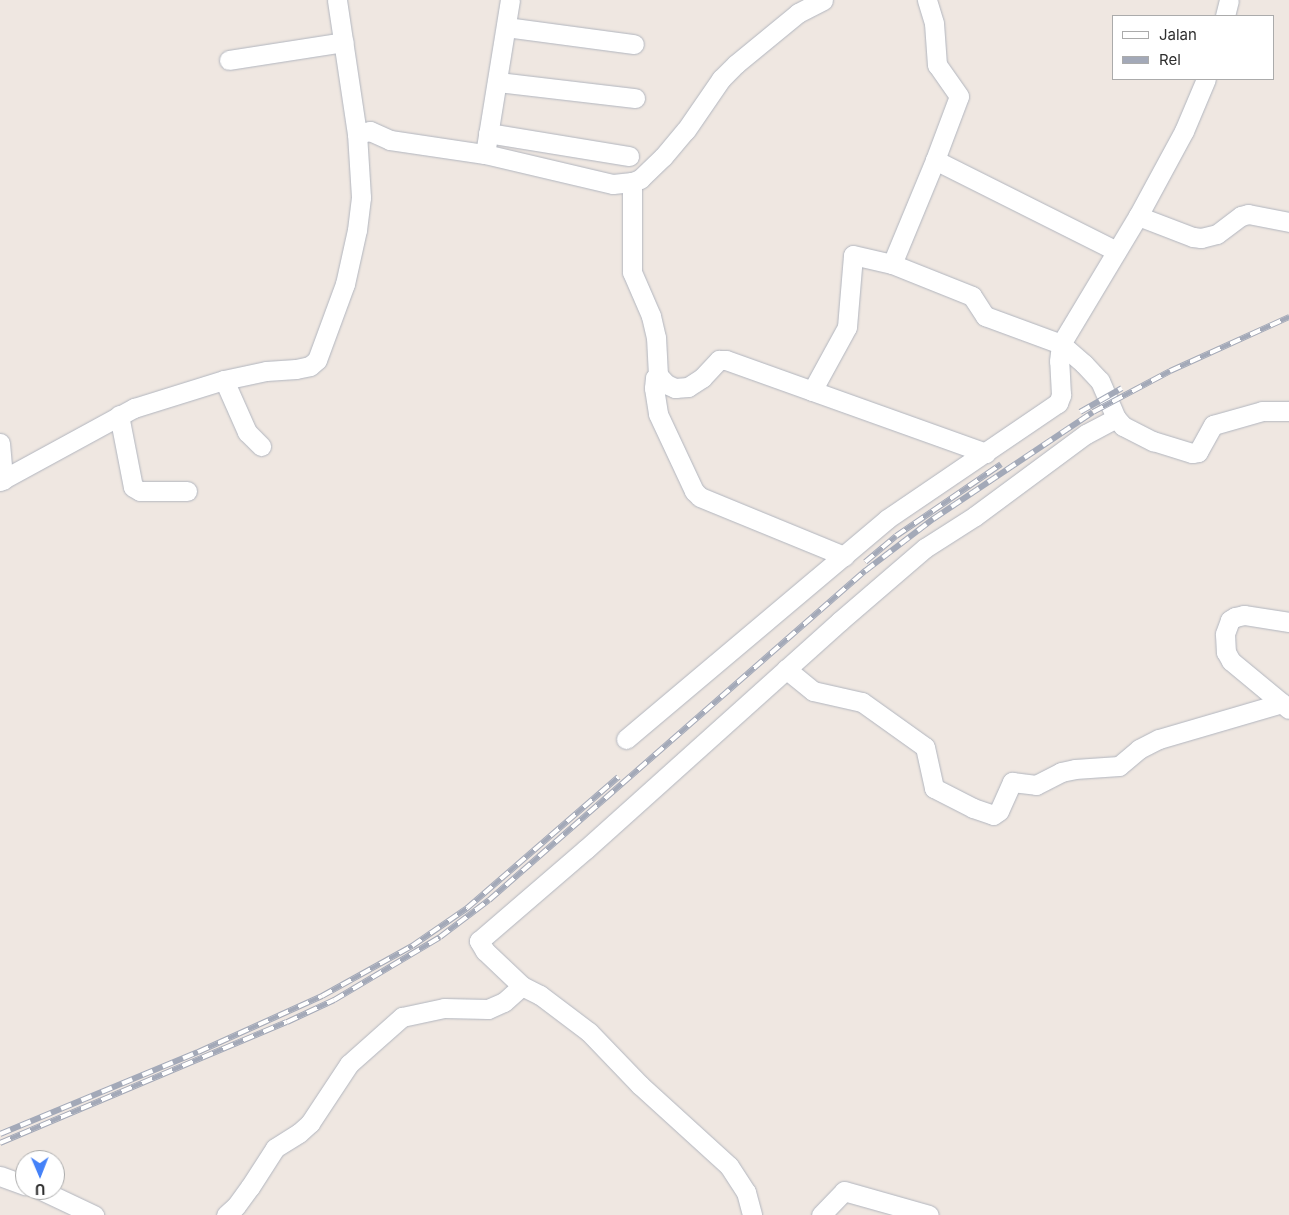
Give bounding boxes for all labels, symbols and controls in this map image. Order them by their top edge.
legend [1112,15,1274,80]
text: Jalan [1159,25,1197,44]
text: Rel [1159,50,1181,69]
north arrow [15,1150,65,1200]
text: U [35,1181,46,1198]

